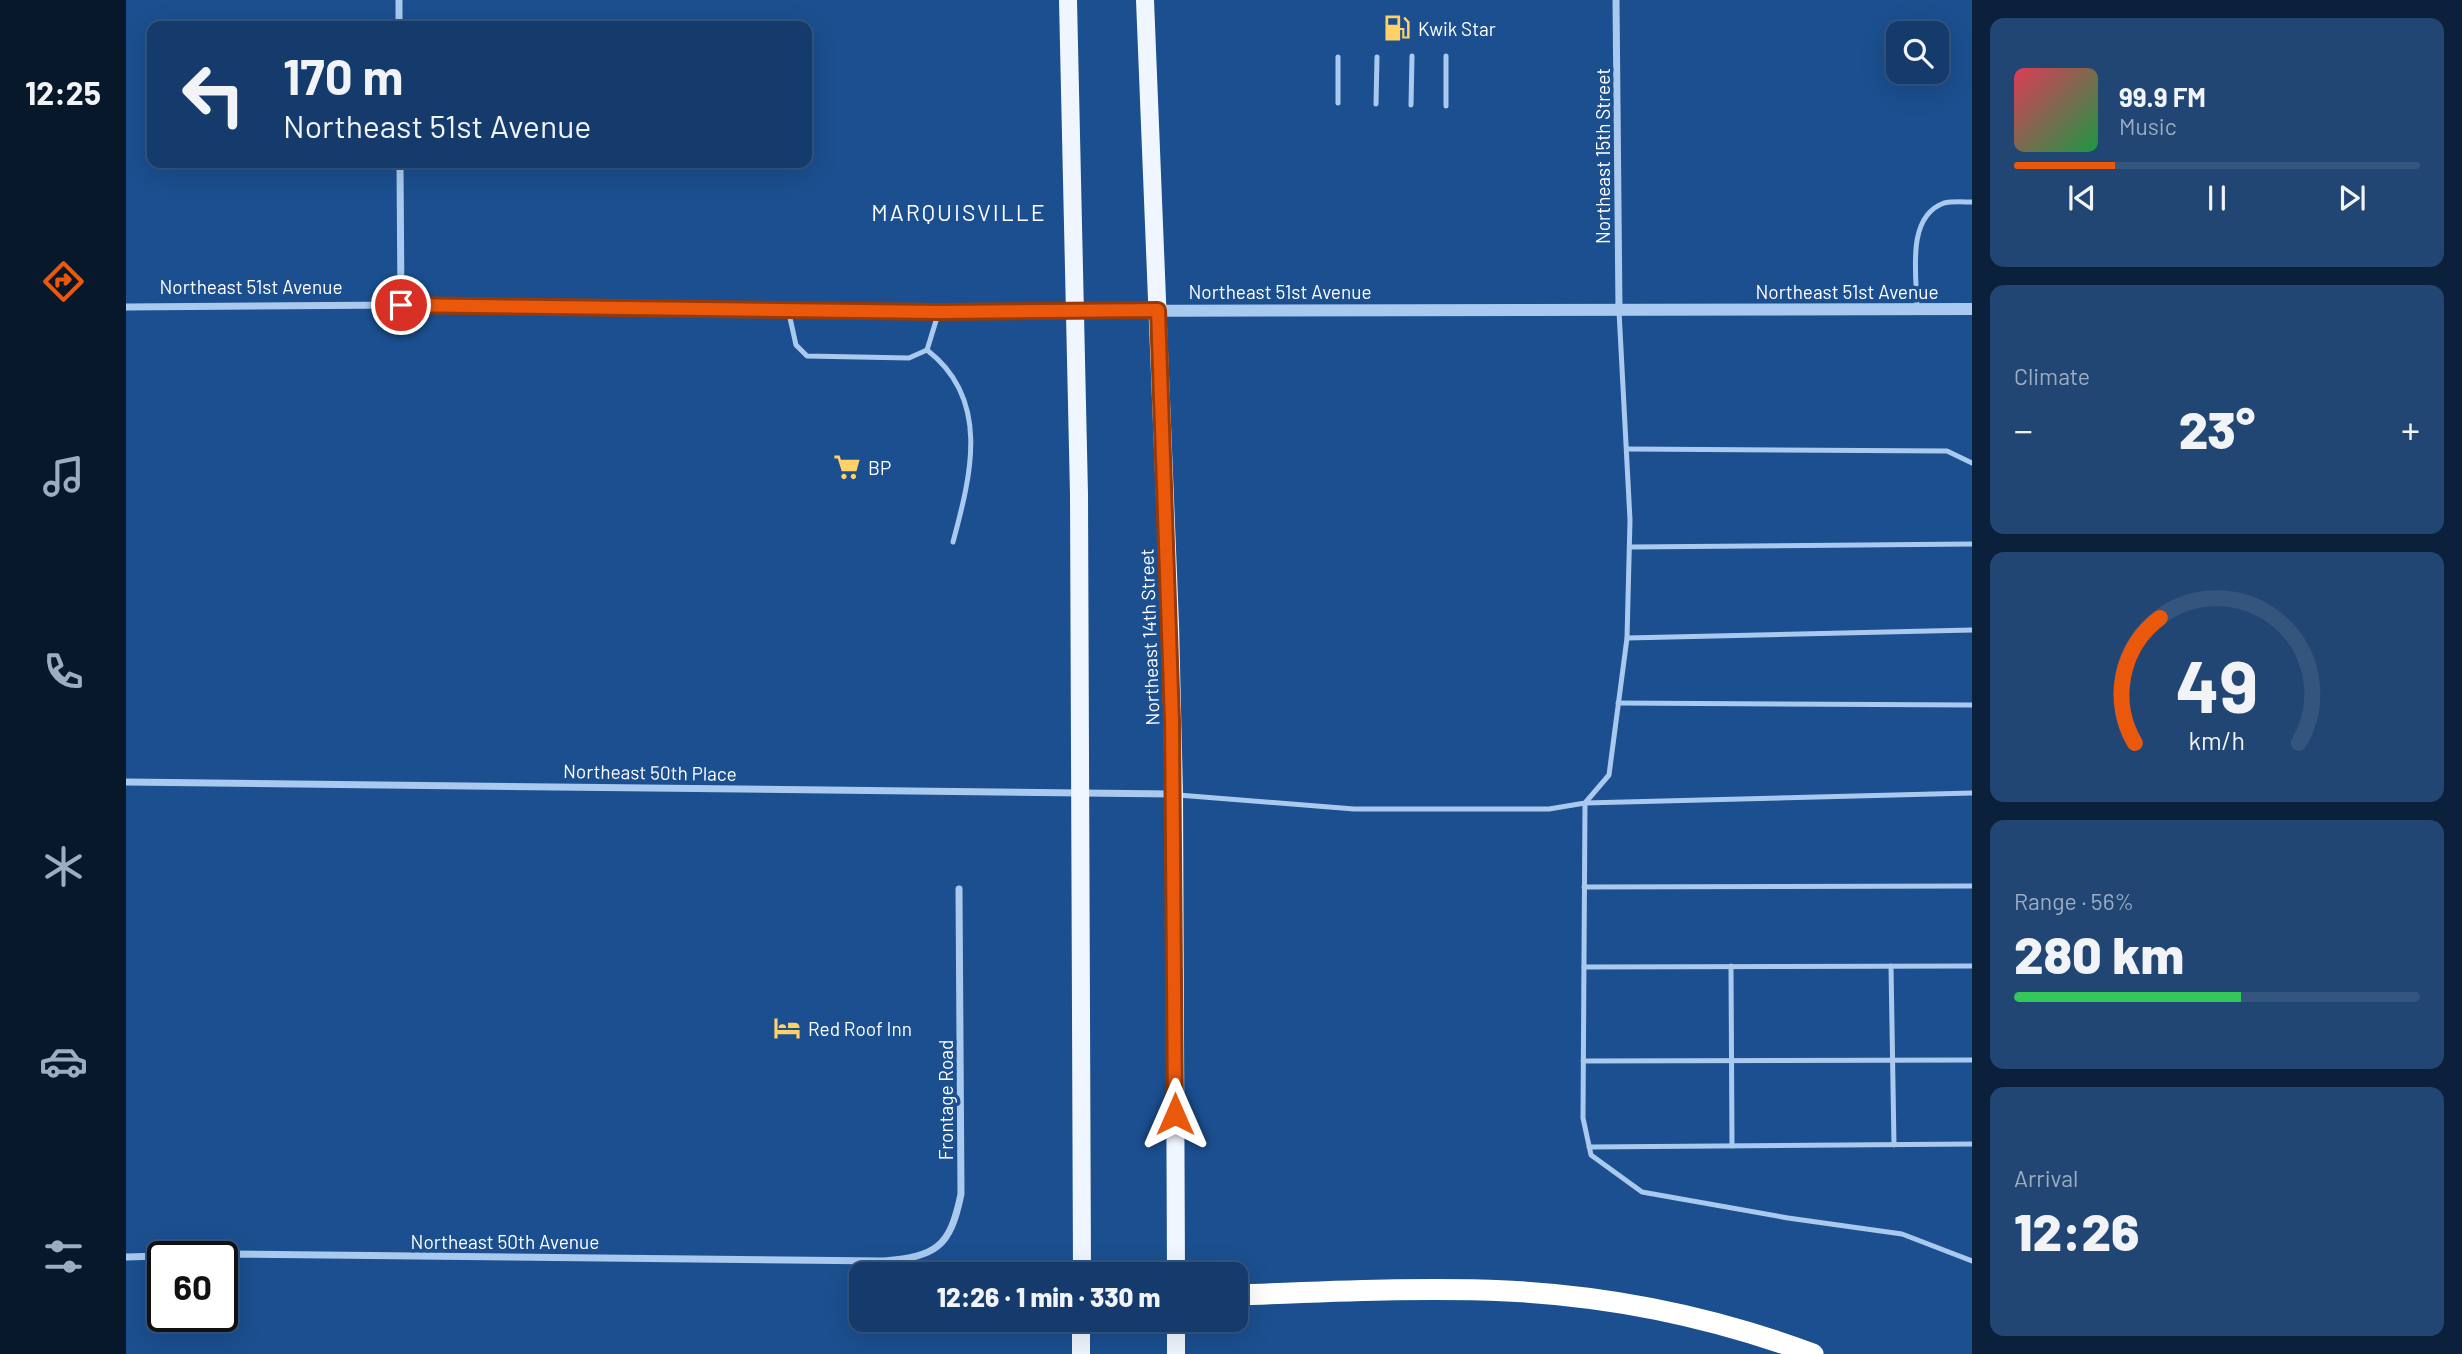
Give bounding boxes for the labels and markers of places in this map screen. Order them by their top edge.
fuel station icon: Kwik Star [1382,13,1412,43]
place label: Kwik Star [1418,17,1496,40]
pin [371,275,431,335]
supermarket icon: BP [832,452,862,482]
place label: BP [868,456,891,479]
hotel icon: Red Roof Inn [772,1013,802,1043]
place label: Red Roof Inn [808,1017,912,1040]

